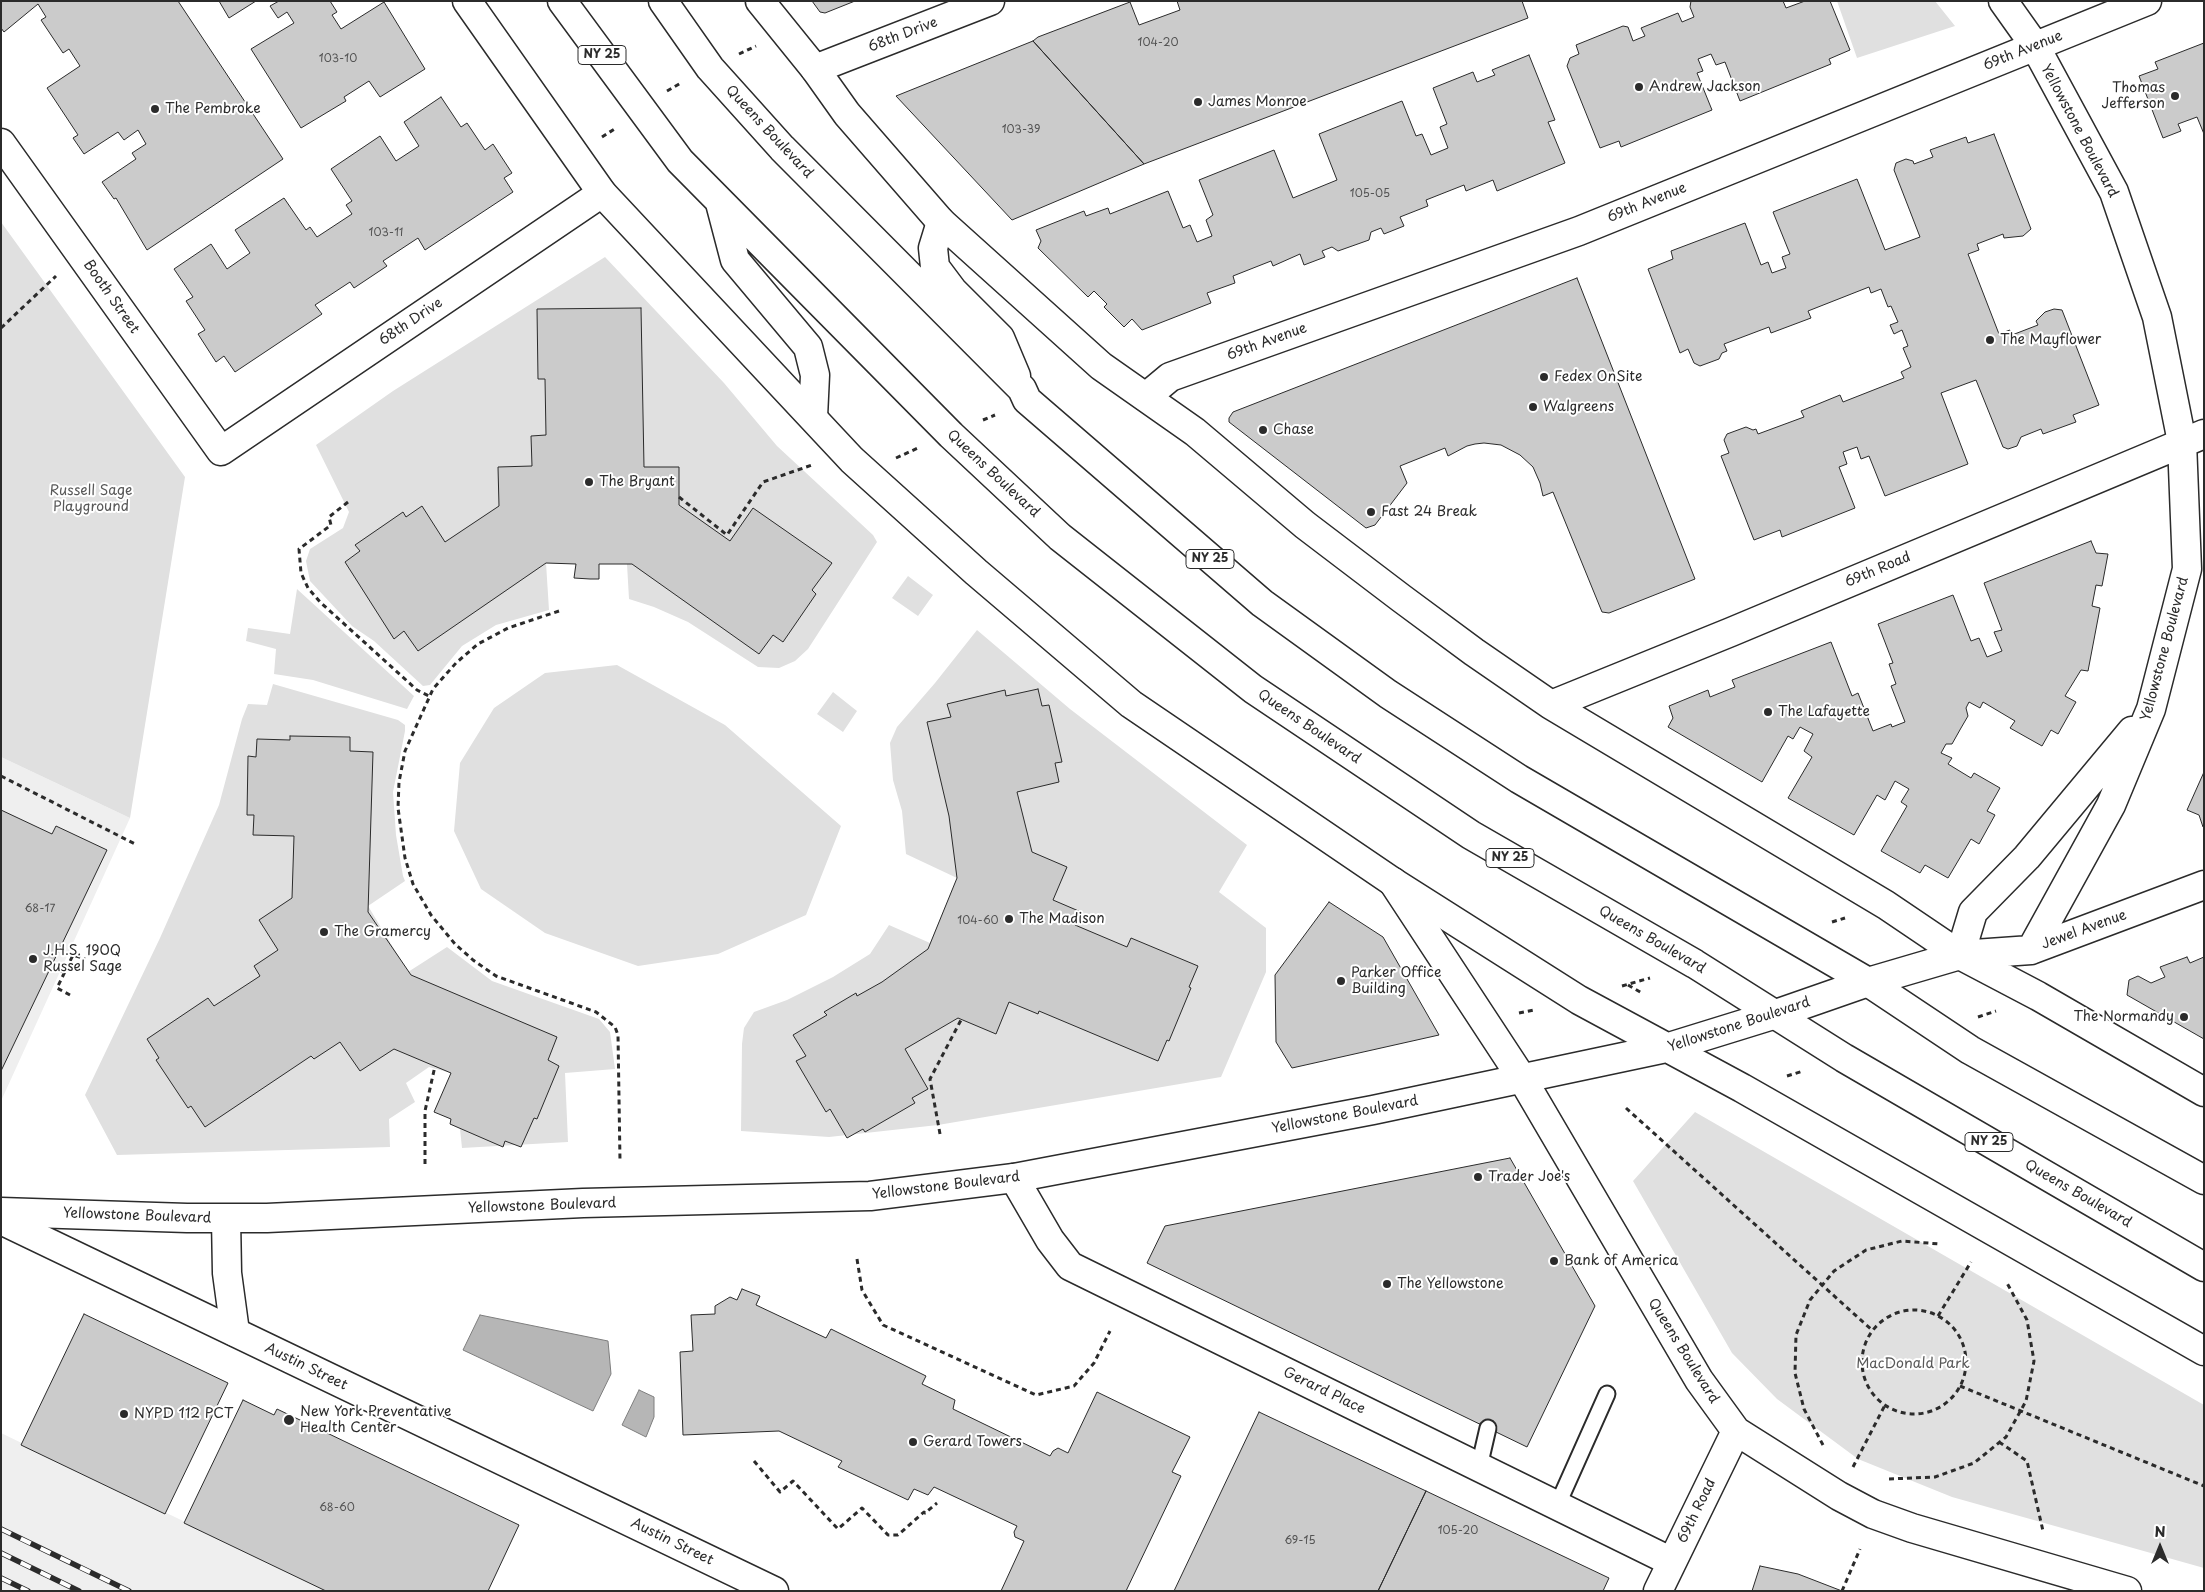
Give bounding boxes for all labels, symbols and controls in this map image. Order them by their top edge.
street label: 68th Drive [866,14,940,56]
street label: 69th Avenue [1981,28,2065,74]
house number: 104-20 [1138,36,1178,50]
road number: NY 25 [578,46,626,64]
house number: 103-10 [319,52,357,66]
street label: Yellowstone Boulevard [2037,61,2121,201]
place label: Andrew Jackson [1649,79,1761,95]
place label: Thomas Jefferson [2102,80,2165,112]
marker: Andrew Jackson [1633,81,1645,93]
street label: Queens Boulevard [722,82,816,182]
marker: Thomas Jefferson [2169,90,2181,102]
place label: James Monroe [1208,94,1307,110]
marker: James Monroe [1192,96,1204,108]
place label: The Pembroke [165,101,261,117]
marker: The Pembroke [149,103,161,115]
house number: 103-39 [1002,123,1040,137]
street label: 69th Avenue [1605,180,1689,226]
house number: 105-05 [1350,187,1390,201]
house number: 103-11 [369,226,403,240]
street label: Booth Street [80,257,142,337]
street label: 68th Drive [376,295,446,349]
street label: 69th Avenue [1225,320,1309,364]
place label: The Mayflower [2000,332,2101,348]
marker: The Mayflower [1984,334,1996,346]
place label: Fedex OnSite [1554,369,1642,385]
marker: Fedex OnSite [1538,371,1550,383]
place label: Walgreens [1543,399,1614,415]
marker: Walgreens [1527,401,1539,413]
place label: Chase [1273,422,1314,438]
marker: Chase [1257,424,1269,436]
street label: Queens Boulevard [943,427,1043,521]
place label: The Bryant [599,474,675,490]
marker: The Bryant [583,476,595,488]
park label: Russell Sage Playground [50,483,132,516]
place label: Fast 24 Break [1381,504,1477,520]
marker: Fast 24 Break [1365,506,1377,518]
street label: 69th Road [1843,549,1913,591]
road number: NY 25 [1186,550,1234,568]
street label: Yellowstone Boulevard [2138,575,2192,723]
street label: Queens Boulevard [1254,686,1364,768]
place label: The Lafayette [1778,704,1870,720]
marker: The Lafayette [1762,706,1774,718]
road number: NY 25 [1486,848,1534,868]
house number: 68-17 [25,902,55,916]
street label: Queens Boulevard [1596,903,1708,977]
street label: Jewel Avenue [2039,907,2129,953]
place label: The Madison [1019,911,1105,927]
marker: The Madison [1003,913,1015,925]
house number: 104-60 [957,914,999,928]
place label: The Gramercy [334,924,431,940]
marker: The Gramercy [318,926,330,938]
place label: J.H.S. 190Q Russel Sage [43,943,122,976]
marker: J.H.S. 190Q Russel Sage [27,953,39,965]
place label: Parker Office Building [1351,965,1441,998]
marker: Parker Office Building [1335,975,1347,987]
street label: Yellowstone Boulevard [1666,994,1812,1056]
place label: The Normandy [2073,1009,2174,1025]
marker: The Normandy [2178,1011,2190,1023]
street label: Yellowstone Boulevard [1270,1093,1420,1137]
road number: NY 25 [1965,1132,2013,1152]
street label: Queens Boulevard [2022,1157,2134,1231]
street label: Yellowstone Boulevard [871,1169,1021,1203]
place label: Trader Joe's [1488,1169,1570,1185]
marker: Trader Joe's [1472,1171,1484,1183]
street label: Yellowstone Boulevard [467,1195,617,1217]
street label: Yellowstone Boulevard [62,1205,212,1227]
place label: Bank of America [1564,1253,1678,1269]
marker: Bank of America [1548,1255,1560,1267]
place label: The Yellowstone [1397,1276,1504,1292]
marker: The Yellowstone [1381,1278,1393,1290]
street label: Queens Boulevard [1644,1295,1722,1407]
street label: Austin Street [262,1340,350,1394]
park label: MacDonald Park [1856,1356,1970,1372]
street label: Gerard Place [1280,1364,1368,1418]
place label: New York Preventative Health Center [300,1404,451,1436]
place label: NYPD 112 PCT [134,1406,233,1422]
marker: NYPD 112 PCT [118,1408,130,1420]
marker: New York Preventative Health Center [282,1413,296,1427]
place label: Gerard Towers [923,1434,1022,1450]
marker: Gerard Towers [907,1436,919,1448]
street label: 69th Road [1674,1476,1720,1546]
house number: 68-60 [319,1501,355,1515]
street label: Austin Street [628,1515,716,1569]
text: N [2154,1521,2166,1542]
north arrow [2135,1522,2185,1572]
house number: 105-20 [1438,1524,1478,1538]
house number: 69-15 [1284,1534,1316,1548]

